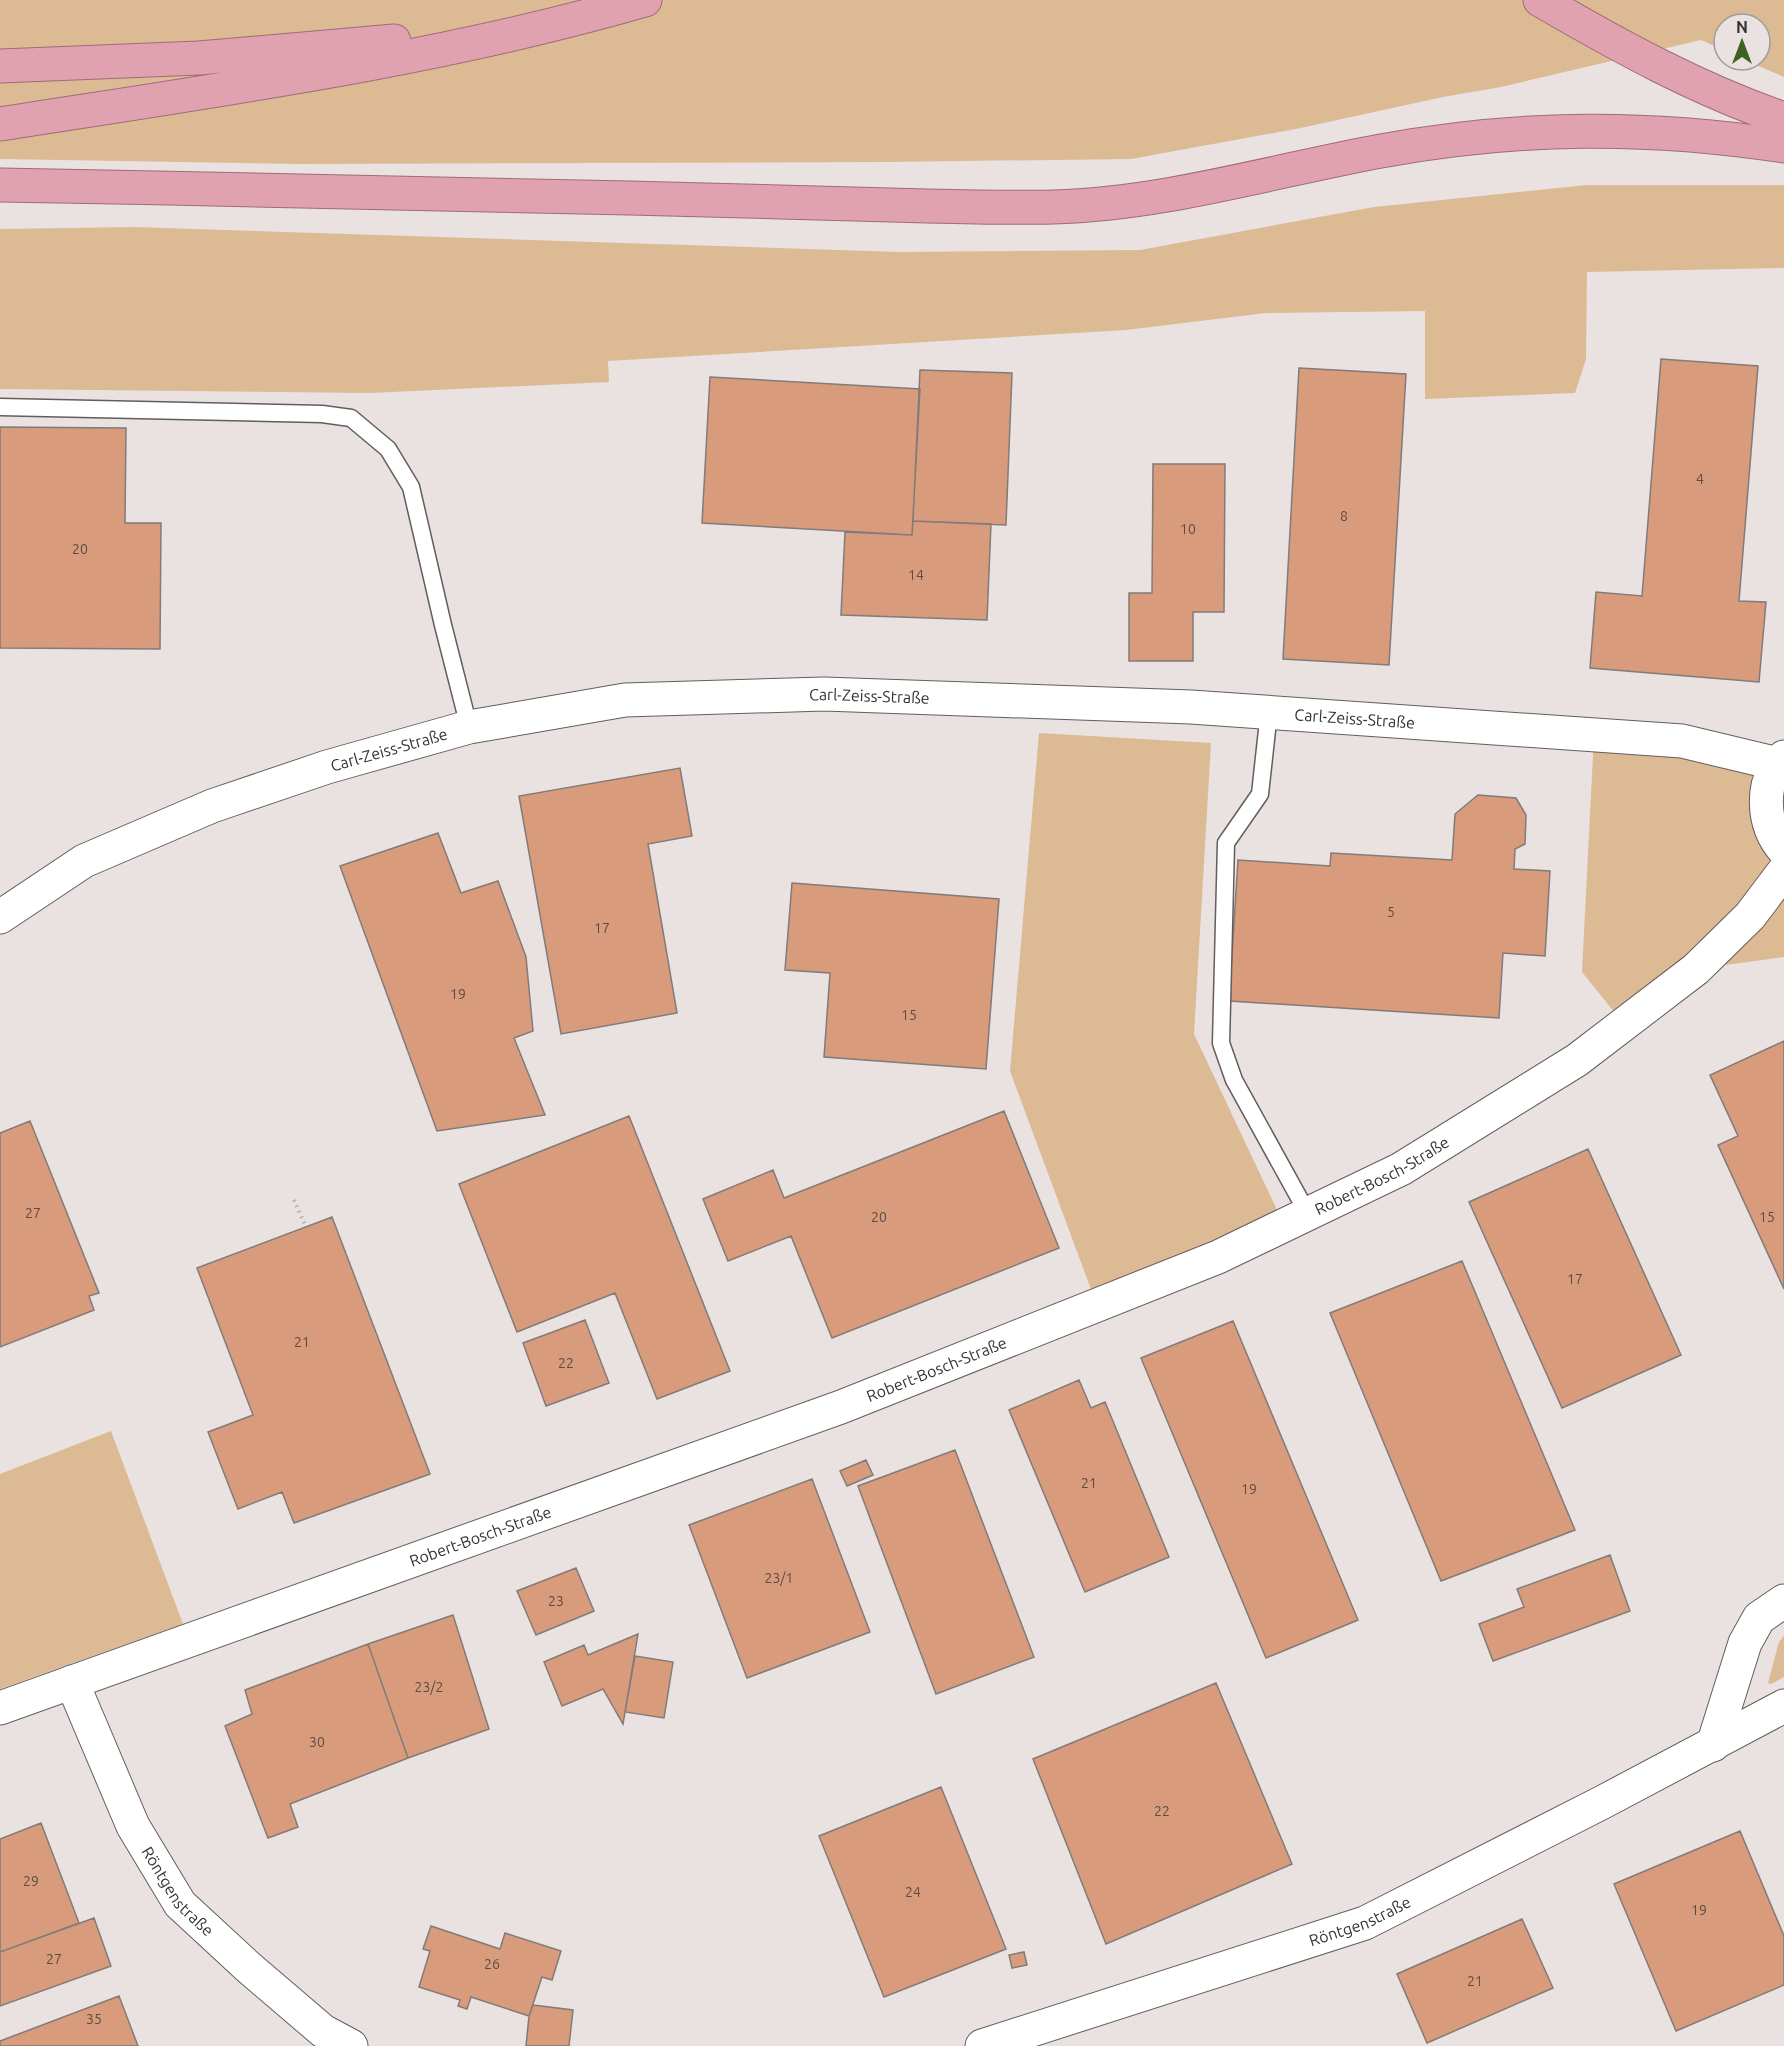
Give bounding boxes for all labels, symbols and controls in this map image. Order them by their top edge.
north arrow [1712,12,1772,72]
text: N [1736,18,1748,36]
house number: 4 [1696,471,1704,487]
house number: 8 [1340,508,1348,524]
house number: 10 [1180,521,1196,537]
house number: 20 [72,541,88,557]
house number: 14 [908,567,924,583]
street label: Carl-Zeiss-Straße [809,685,930,707]
street label: Carl-Zeiss-Straße [1294,705,1416,731]
street label: Carl-Zeiss-Straße [328,725,449,775]
house number: 5 [1387,904,1395,920]
house number: 17 [594,920,610,936]
house number: 19 [450,986,466,1002]
house number: 15 [901,1007,917,1023]
street label: Robert-Bosch-Straße [1312,1133,1452,1218]
house number: 27 [25,1205,41,1221]
house number: 20 [871,1209,887,1225]
house number: 15 [1759,1209,1775,1225]
house number: 17 [1567,1271,1583,1287]
street label: Robert-Bosch-Straße [864,1333,1009,1405]
house number: 21 [294,1334,310,1350]
house number: 22 [558,1355,574,1371]
house number: 21 [1081,1475,1097,1491]
house number: 19 [1241,1481,1257,1497]
street label: Robert-Bosch-Straße [407,1503,553,1570]
house number: 23/1 [765,1570,793,1586]
house number: 23 [548,1593,564,1609]
house number: 23/2 [415,1679,443,1695]
house number: 30 [309,1734,325,1750]
house number: 22 [1154,1803,1170,1819]
street label: Röntgenstraße [139,1843,217,1939]
house number: 29 [23,1873,39,1889]
house number: 24 [905,1884,921,1900]
street label: Röntgenstraße [1307,1892,1413,1949]
house number: 19 [1691,1902,1707,1918]
house number: 27 [46,1951,62,1967]
house number: 26 [484,1956,500,1972]
house number: 21 [1467,1973,1483,1989]
house number: 35 [86,2011,102,2027]

